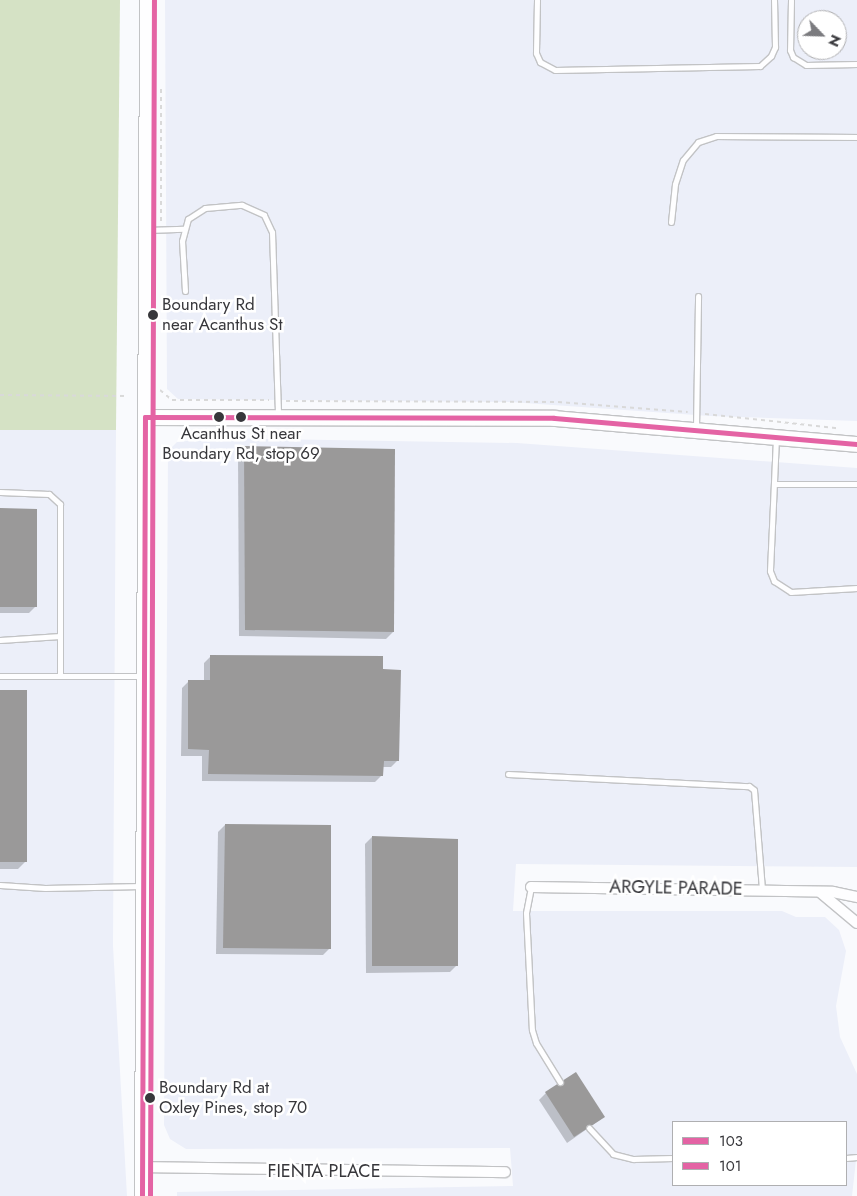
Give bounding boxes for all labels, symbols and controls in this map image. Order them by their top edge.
north arrow [797,10,847,60]
text: N [823,32,846,50]
place label: Boundary Rd near Acanthus St [162,295,283,335]
marker: Boundary Rd near Acanthus St [148,310,158,320]
unlabelled marker [214,412,224,422]
marker: Acanthus St near Boundary Rd, stop 69 [236,412,246,422]
place label: Acanthus St near Boundary Rd, stop 69 [162,424,320,464]
street label: ARGYLE PARADE [609,876,743,900]
place label: Boundary Rd at Oxley Pines, stop 70 [159,1078,307,1118]
marker: Boundary Rd at Oxley Pines, stop 70 [145,1093,155,1103]
legend [672,1121,847,1186]
text: 103 [719,1130,743,1152]
text: 101 [719,1155,742,1177]
street label: FIENTA PLACE [267,1160,381,1182]

